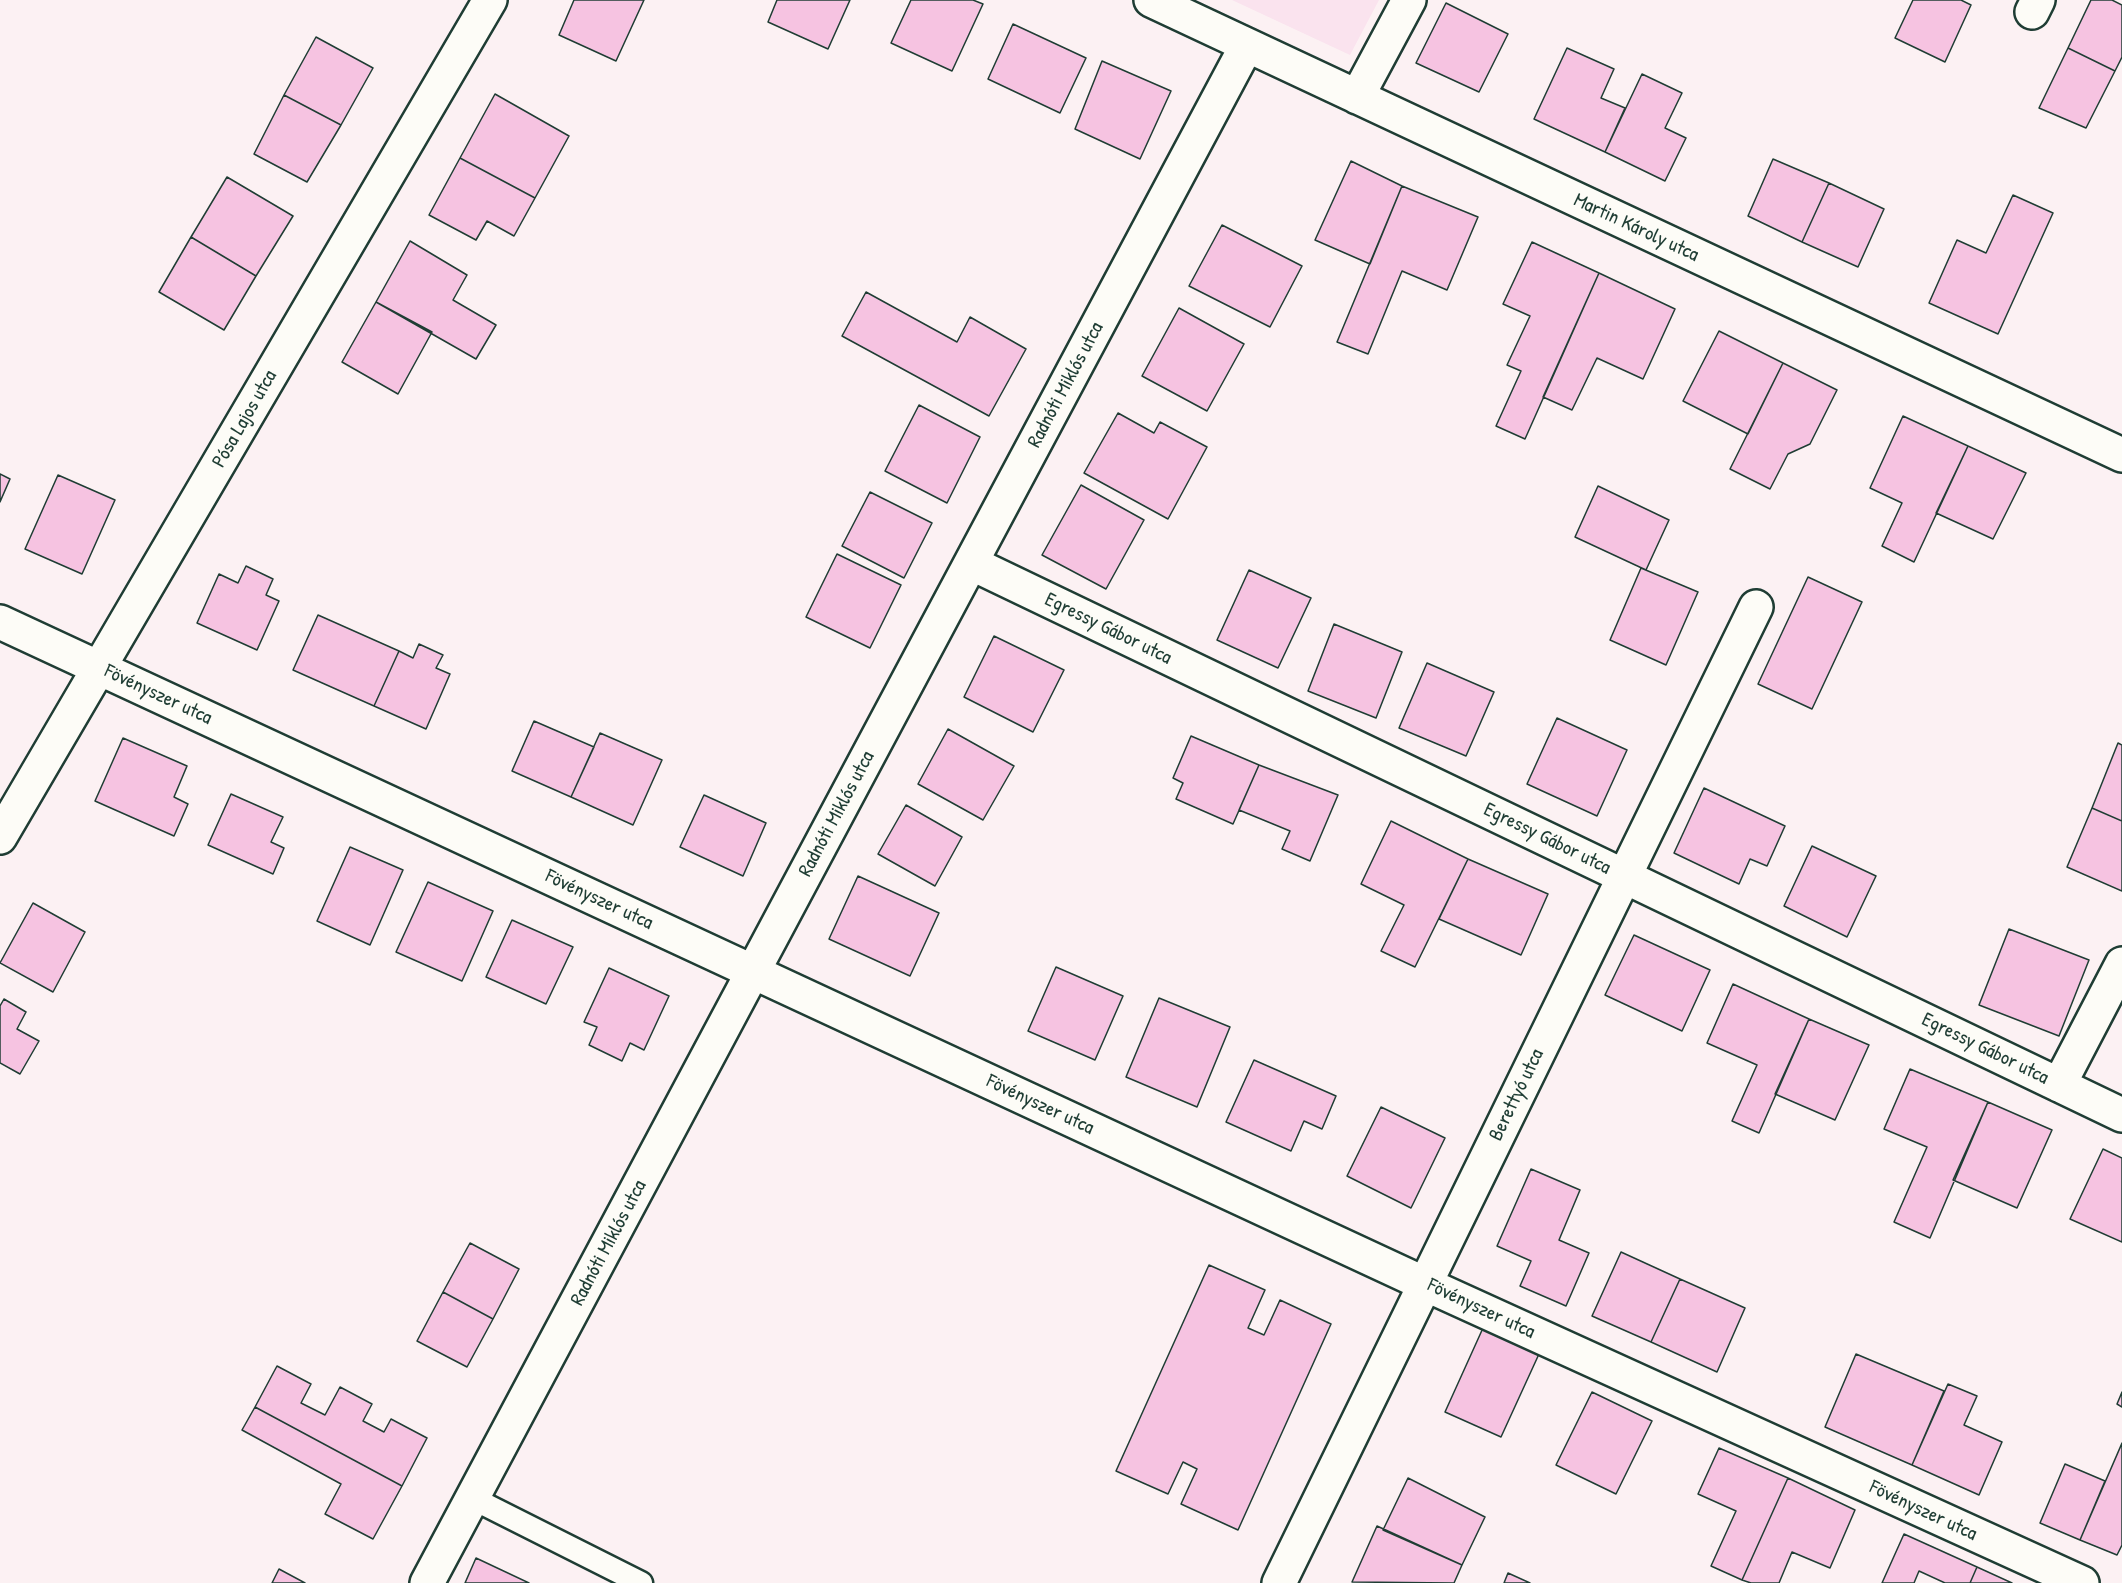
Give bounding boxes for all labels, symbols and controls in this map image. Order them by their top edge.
street label: Martin Károly utca [1570,189,1702,267]
street label: Radnóti Miklós utca [1023,318,1109,452]
street label: Pósa Lajos utca [207,366,283,472]
street label: Egressy Gábor utca [1041,588,1175,670]
street label: Fövényszer utca [100,660,216,730]
street label: Radnóti Miklós utca [794,747,880,881]
street label: Egressy Gábor utca [1480,798,1614,880]
street label: Fövényszer utca [541,865,657,935]
street label: Egressy Gábor utca [1918,1008,2052,1090]
street label: Berettyó utca [1484,1045,1550,1145]
street label: Fövényszer utca [982,1070,1098,1140]
street label: Radnóti Miklós utca [566,1176,652,1310]
street label: Fövényszer utca [1423,1274,1539,1344]
street label: Fövényszer utca [1865,1476,1981,1546]

